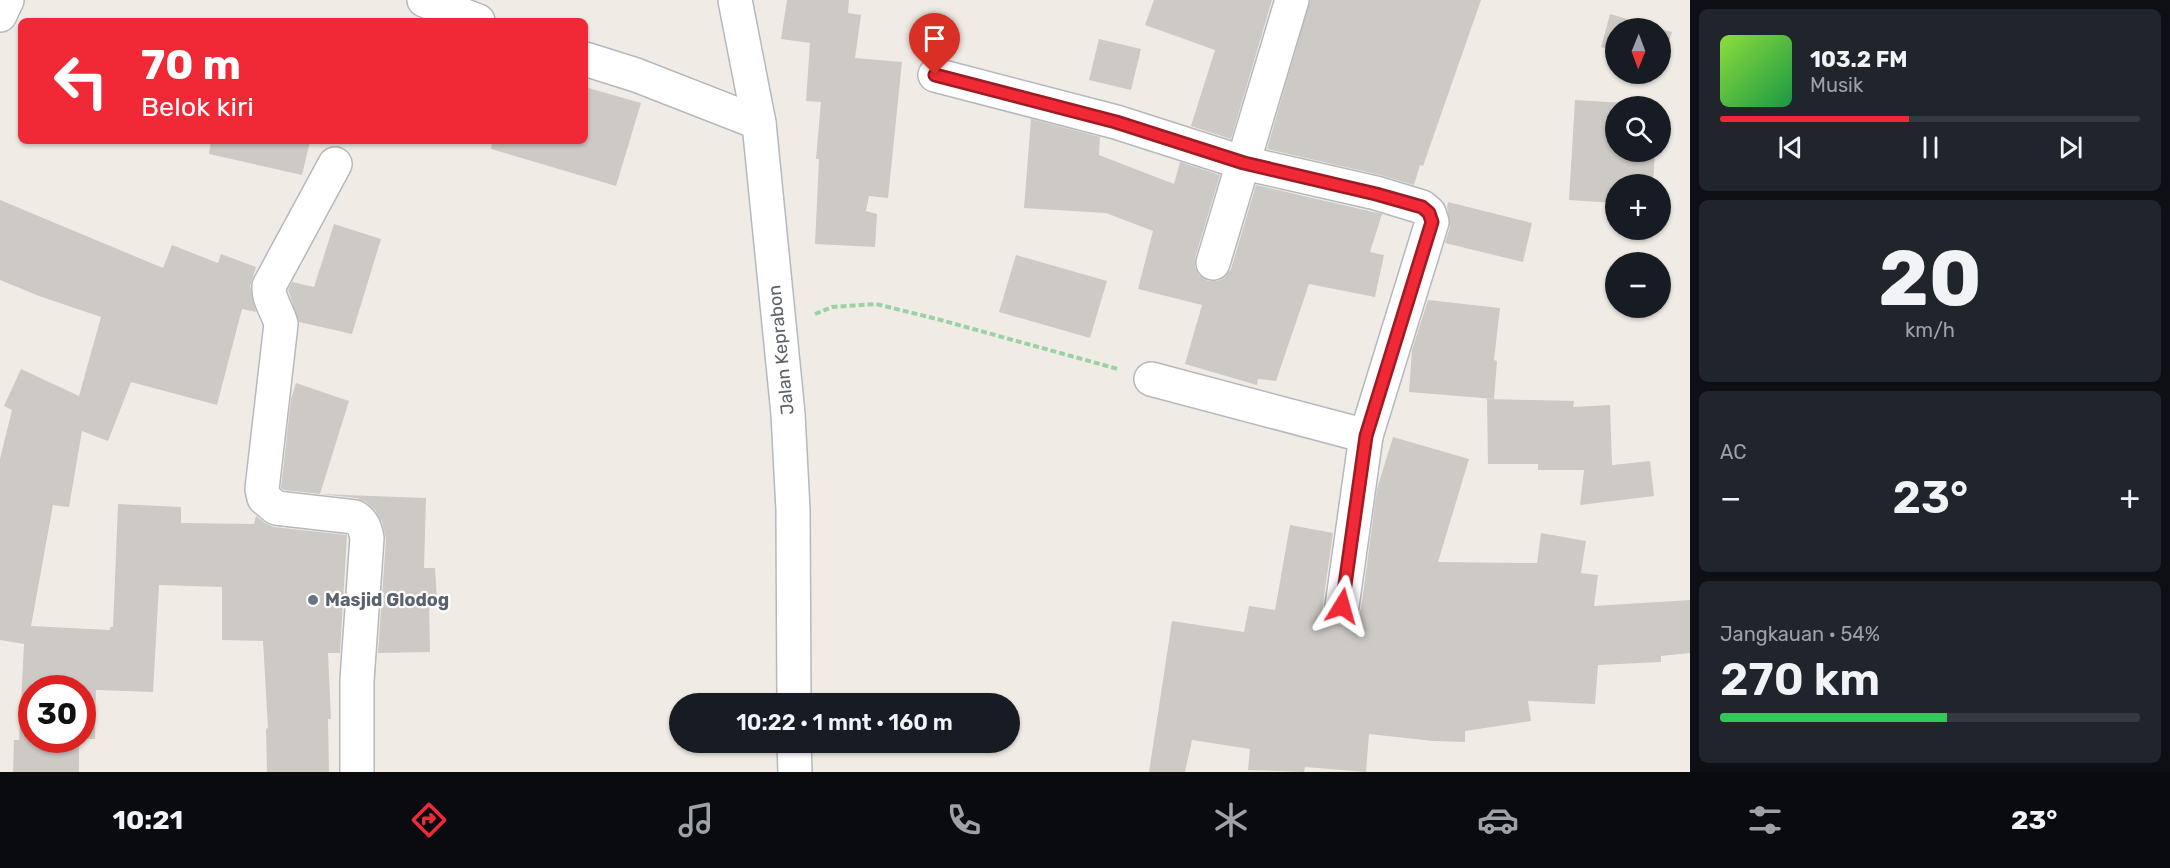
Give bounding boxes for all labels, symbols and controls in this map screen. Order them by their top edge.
pin [909,13,960,75]
north arrow [1605,18,1671,84]
map controls [1605,18,1671,318]
icon: arrive [918,22,951,55]
text: 70 m [141,40,241,90]
icon: left [42,42,120,120]
text: 103.2 FM [1810,46,1907,73]
text: Musik [1810,73,1863,97]
text: Belok kiri [141,91,254,123]
button: search [1605,96,1671,162]
icon: previous [1774,131,1807,164]
icon: pause [1914,131,1947,164]
icon: next [2054,131,2087,164]
button: + [1605,174,1671,240]
text: 20 [1878,232,1982,325]
button: − [1605,252,1671,318]
street label: Jalan Keprabon [763,284,799,416]
text: km/h [1905,318,1955,342]
text: AC [1720,440,1746,464]
text: 23° [1893,471,1968,524]
text: − [1720,478,1741,517]
text: + [2119,478,2140,517]
position arrow [1310,574,1374,638]
place label: Masjid Glodog [325,589,449,611]
marker: Masjid Glodog [306,593,320,607]
text: Jangkauan · 54% [1720,622,1880,646]
text: 270 km [1720,653,1880,706]
speed limit sign: 30 [18,675,96,753]
text: 10:22 · 1 mnt · 160 m [736,709,953,736]
icon: directions [408,799,450,841]
icon: music [675,799,717,841]
icon: phone [943,799,985,841]
icon: climate [1210,799,1252,841]
icon: car [1477,799,1519,841]
icon: filters [1744,799,1786,841]
text: 10:21 [113,804,183,836]
text: 23° [2011,804,2057,836]

